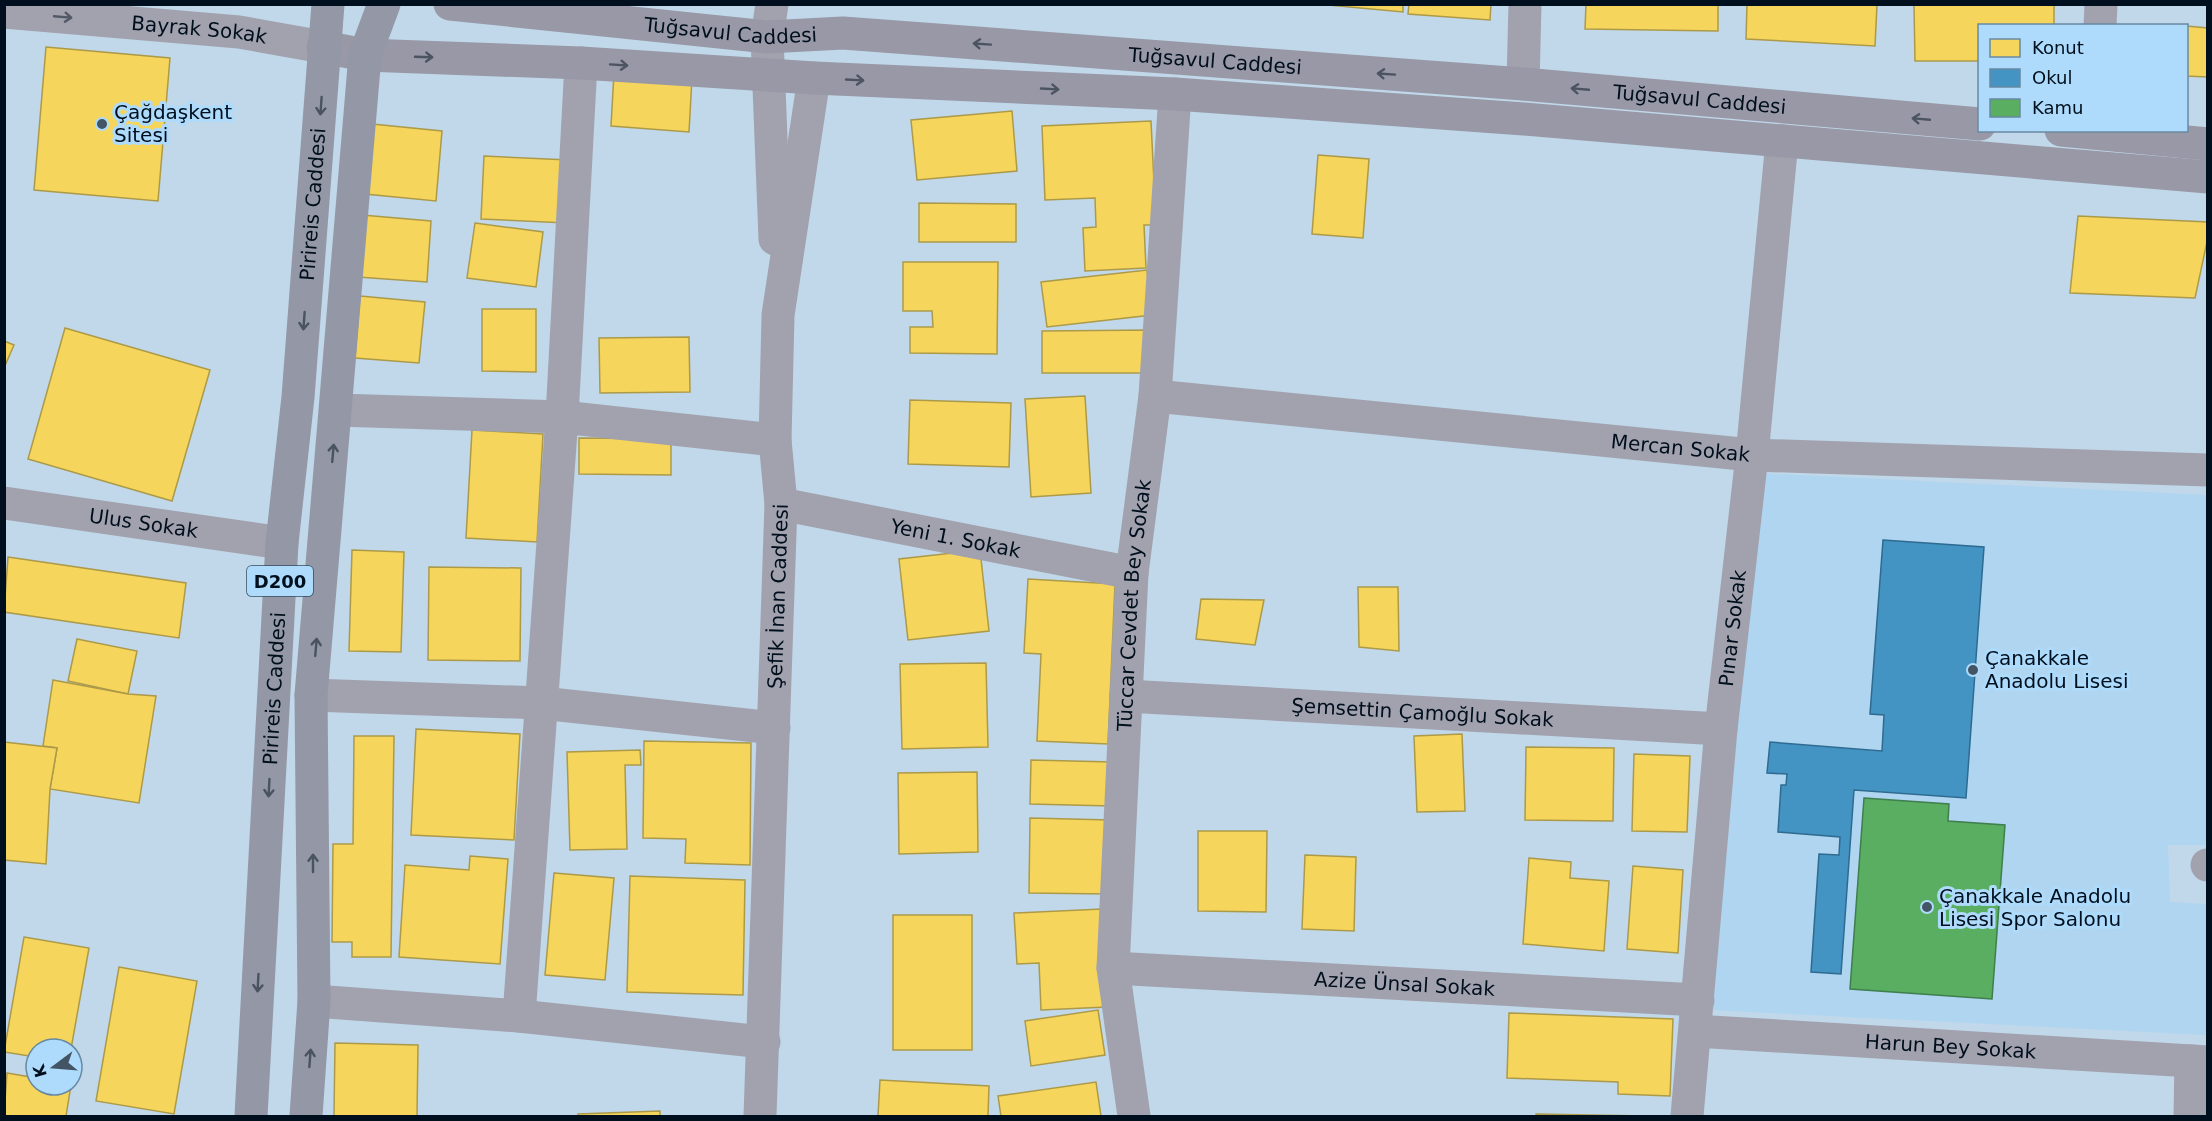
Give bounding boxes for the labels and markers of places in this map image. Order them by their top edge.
place label: Çağdaşkent Sitesi [114,100,232,147]
marker: Çağdaşkent Sitesi [95,117,109,131]
place label: Çanakkale Anadolu Lisesi [1985,646,2129,693]
marker: Çanakkale Anadolu Lisesi [1966,663,1980,677]
place label: Çanakkale Anadolu Lisesi Spor Salonu [1939,884,2131,931]
marker: Çanakkale Anadolu Lisesi Spor Salonu [1920,900,1934,914]

